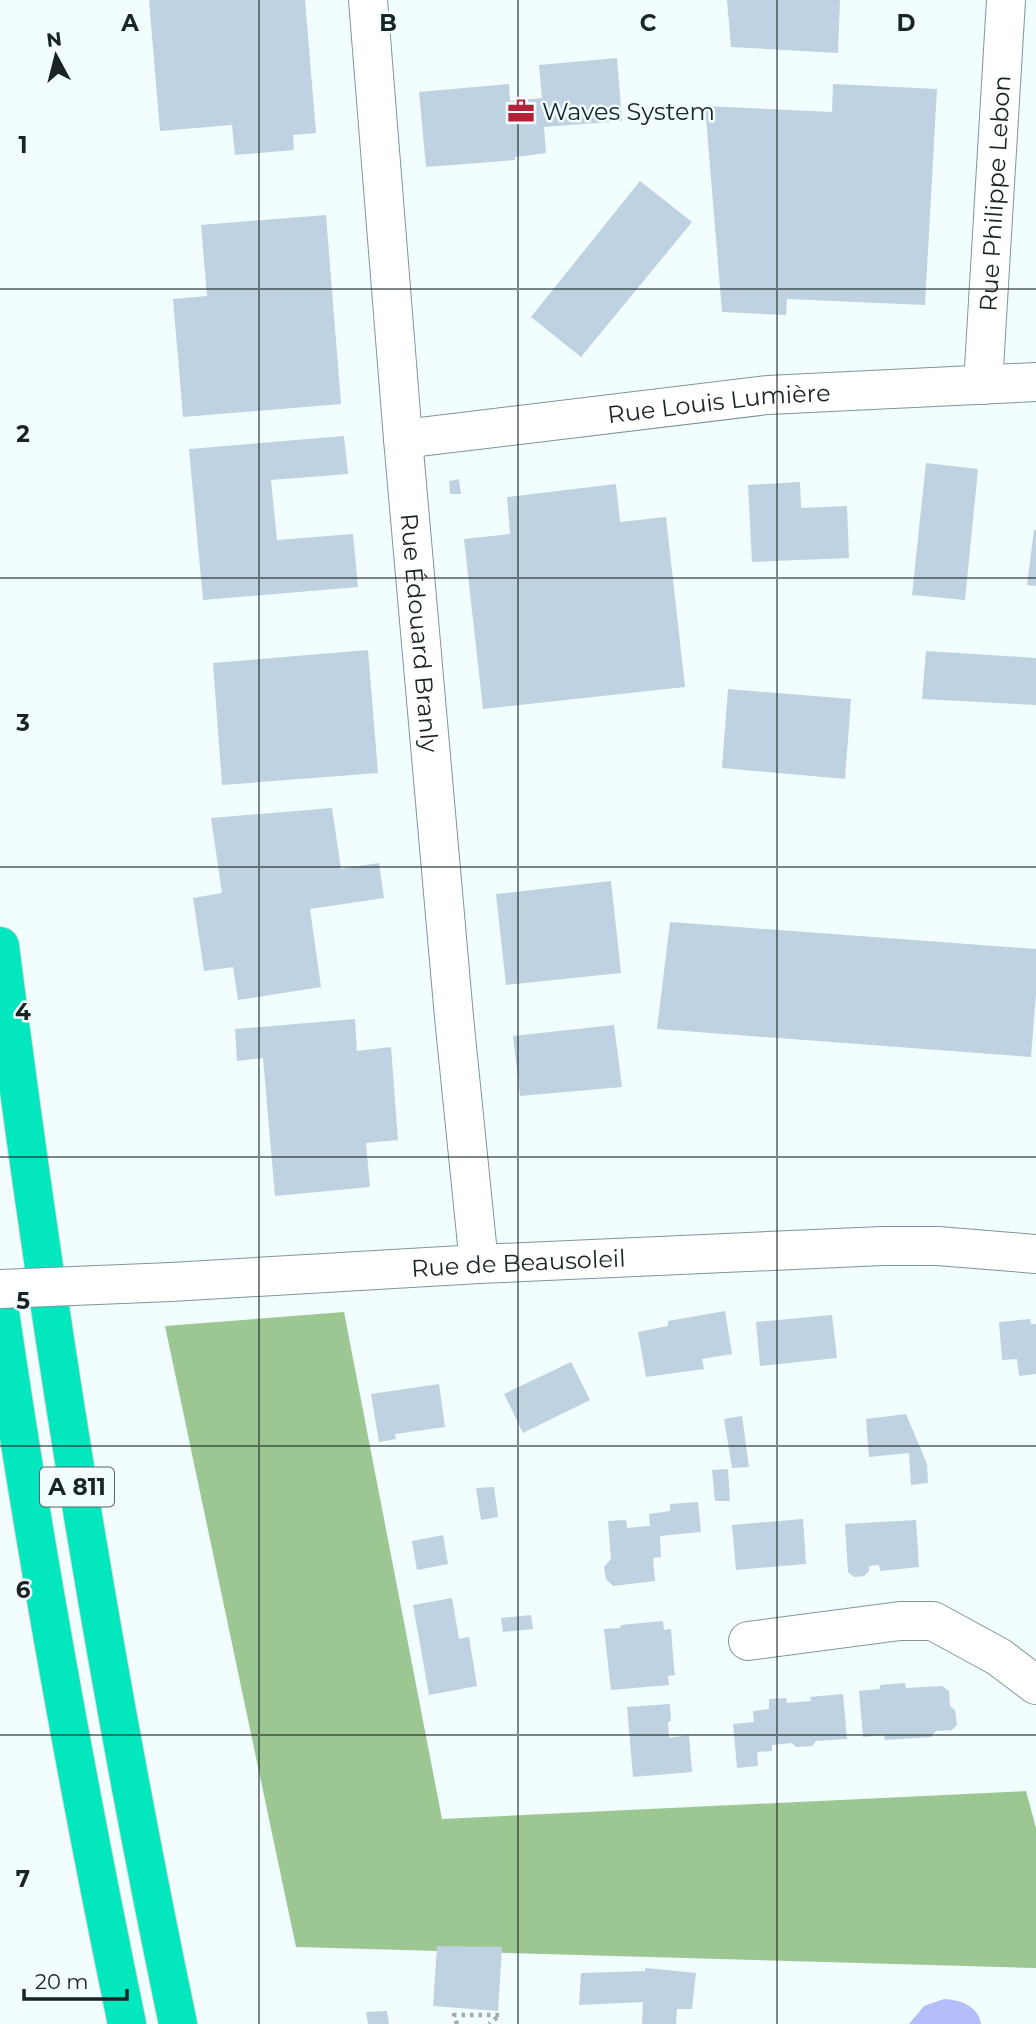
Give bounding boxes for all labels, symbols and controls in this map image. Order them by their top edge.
text: A [120,9,139,37]
text: B [379,9,397,37]
text: C [640,9,657,37]
text: D [897,9,916,37]
north arrow [21,21,91,91]
text: N [45,27,63,52]
street label: Rue Philippe Lebon [973,74,1016,312]
office icon: Waves System [506,96,536,126]
place label: Waves System [542,97,715,126]
text: 1 [18,131,28,159]
street label: Rue Louis Lumière [606,377,831,429]
text: 2 [16,420,30,448]
street label: Rue Édouard Branly [395,512,445,754]
text: 3 [15,709,30,737]
text: 4 [15,998,31,1026]
street label: Rue de Beausoleil [410,1243,626,1282]
text: 5 [16,1287,30,1315]
road number: A 811 [40,1468,114,1506]
text: 6 [16,1576,31,1604]
text: 7 [16,1865,30,1893]
scale bar [24,1958,128,2002]
text: 20 m [35,1969,89,1994]

